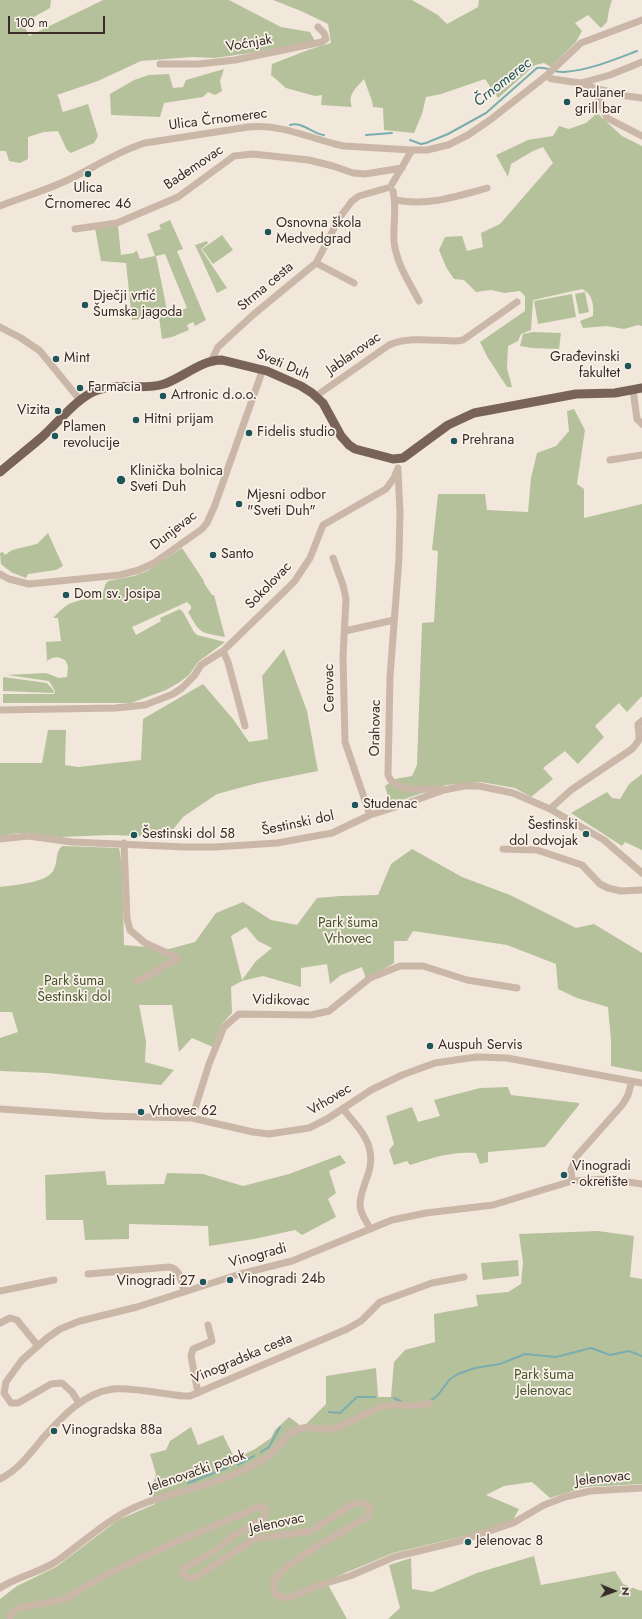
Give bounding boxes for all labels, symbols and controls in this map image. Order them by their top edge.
scale bar [10,8,107,34]
text: 100 m [15,14,48,32]
street label: Voćnjak [225,32,273,56]
water label: Črnomerec [470,55,536,111]
place label: Paulaner grill bar [575,86,626,118]
marker: Paulaner grill bar [562,97,572,107]
street label: Ulica Črnomerec [168,106,268,134]
street label: Bademovac [161,142,227,194]
marker: Ulica Črnomerec 46 [83,169,93,179]
place label: Ulica Črnomerec 46 [45,181,131,214]
place label: Osnovna škola Medvedgrad [276,216,361,248]
marker: Osnovna škola Medvedgrad [263,227,273,237]
street label: Strma cesta [235,259,297,315]
place label: Dječji vrtić Šumska jagoda [93,289,182,322]
marker: Dječji vrtić Šumska jagoda [80,300,90,310]
street label: Jablanovac [324,329,384,379]
street label: Sveti Duh [254,346,312,384]
place label: Građevinski fakultet [550,350,620,382]
place label: Mint [64,351,90,367]
marker: Mint [51,354,61,364]
marker: Građevinski fakultet [623,361,633,371]
place label: Farmacia [88,380,141,396]
marker: Farmacia [75,383,85,393]
place label: Artronic d.o.o. [171,388,257,404]
marker: Artronic d.o.o. [158,391,168,401]
place label: Vizita [17,403,50,419]
marker: Vizita [53,406,63,416]
place label: Hitni prijam [144,412,214,428]
marker: Hitni prijam [131,415,141,425]
place label: Plamen revolucije [63,420,120,452]
place label: Fidelis studio [257,425,335,441]
marker: Fidelis studio [244,428,254,438]
marker: Plamen revolucije [50,431,60,441]
place label: Prehrana [462,433,514,449]
marker: Prehrana [449,436,459,446]
place label: Klinička bolnica Sveti Duh [130,464,223,496]
marker: Klinička bolnica Sveti Duh [115,474,127,486]
place label: Mjesni odbor "Sveti Duh" [247,488,326,520]
marker: Mjesni odbor "Sveti Duh" [234,499,244,509]
street label: Dunjevac [147,508,201,554]
place label: Santo [221,547,254,563]
marker: Santo [208,550,218,560]
street label: Sokolovac [242,559,296,613]
place label: Dom sv. Josipa [74,587,161,603]
marker: Dom sv. Josipa [61,590,71,600]
street label: Cerovac [321,664,339,712]
street label: Orahovac [367,699,385,757]
place label: Studenac [363,797,417,813]
marker: Studenac [350,800,360,810]
street label: Šestinski dol [260,808,336,840]
place label: Šestinski dol odvojak [509,818,578,850]
place label: Šestinski dol 58 [142,827,235,843]
marker: Šestinski dol odvojak [581,829,591,839]
marker: Šestinski dol 58 [129,830,139,840]
park label: Park šuma Vrhovec [318,916,378,948]
park label: Park šuma Šestinski dol [37,974,111,1006]
street label: Vidikovac [252,992,310,1010]
place label: Auspuh Servis [438,1038,522,1054]
marker: Auspuh Servis [425,1041,435,1051]
street label: Vrhovec [305,1081,355,1119]
place label: Vrhovec 62 [149,1104,217,1120]
marker: Vrhovec 62 [136,1107,146,1117]
place label: Vinogradi - okretište [572,1159,631,1192]
marker: Vinogradi - okretište [559,1170,569,1180]
street label: Vinogradi [227,1240,289,1272]
place label: Vinogradi 24b [238,1272,325,1288]
place label: Vinogradi 27 [116,1274,195,1290]
marker: Vinogradi 24b [225,1275,235,1285]
marker: Vinogradi 27 [198,1277,208,1287]
street label: Vinogradska cesta [189,1330,295,1388]
park label: Park šuma Jelenovac [514,1368,574,1400]
place label: Vinogradska 88a [62,1423,162,1439]
marker: Vinogradska 88a [49,1426,59,1436]
street label: Jelenovački potok [146,1447,248,1497]
street label: Jelenovac [575,1468,631,1490]
street label: Jelenovac [248,1510,306,1538]
place label: Jelenovac 8 [476,1534,543,1550]
marker: Jelenovac 8 [463,1537,473,1547]
north arrow [594,1571,634,1611]
text: N [618,1587,634,1596]

